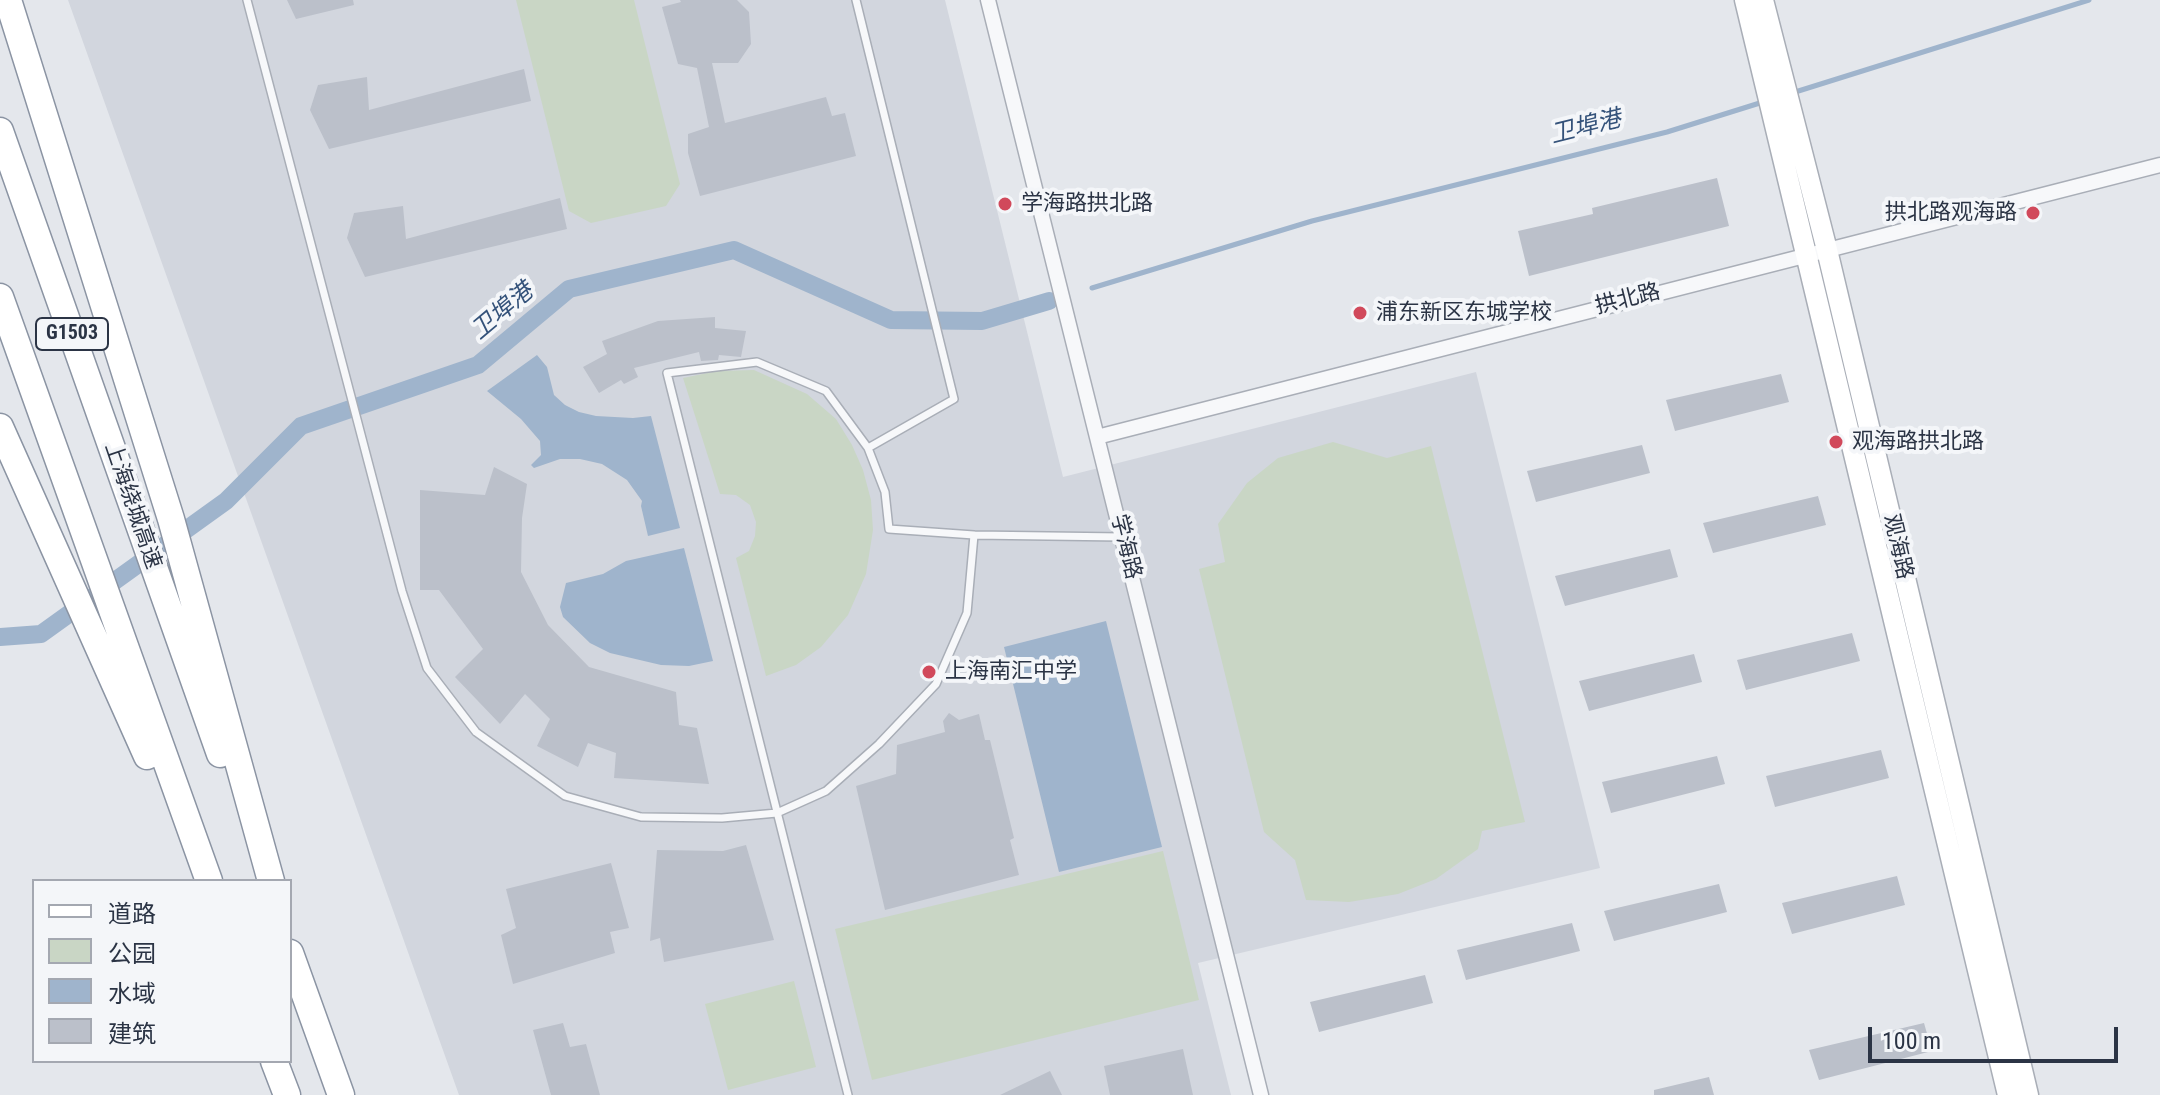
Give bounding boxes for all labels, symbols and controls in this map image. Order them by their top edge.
water label: 卫埠港 [1548,105,1624,151]
place label: 学海路拱北路 [1021,191,1153,217]
marker: 学海路拱北路 [996,195,1014,213]
place label: 拱北路观海路 [1885,200,2017,226]
marker: 拱北路观海路 [2024,204,2042,222]
water label: 卫埠港 [466,278,540,346]
street label: 拱北路 [1593,279,1663,321]
place label: 浦东新区东城学校 [1376,300,1552,326]
marker: 浦东新区东城学校 [1351,304,1369,322]
road number: G1503 [36,318,108,350]
place label: 观海路拱北路 [1852,429,1984,455]
marker: 观海路拱北路 [1827,433,1845,451]
street label: 上海绕城高速 [98,439,166,573]
street label: 学海路 [1104,512,1146,582]
street label: 观海路 [1877,512,1917,582]
place label: 上海南汇中学 [945,659,1077,685]
marker: 上海南汇中学 [920,663,938,681]
legend [32,879,292,1063]
text: 道路 [108,900,156,928]
text: 公园 [108,940,156,968]
text: 水域 [108,980,156,1008]
scale bar [1872,1011,2122,1061]
text: 建筑 [108,1020,156,1048]
text: 100 m [1882,1027,1941,1055]

